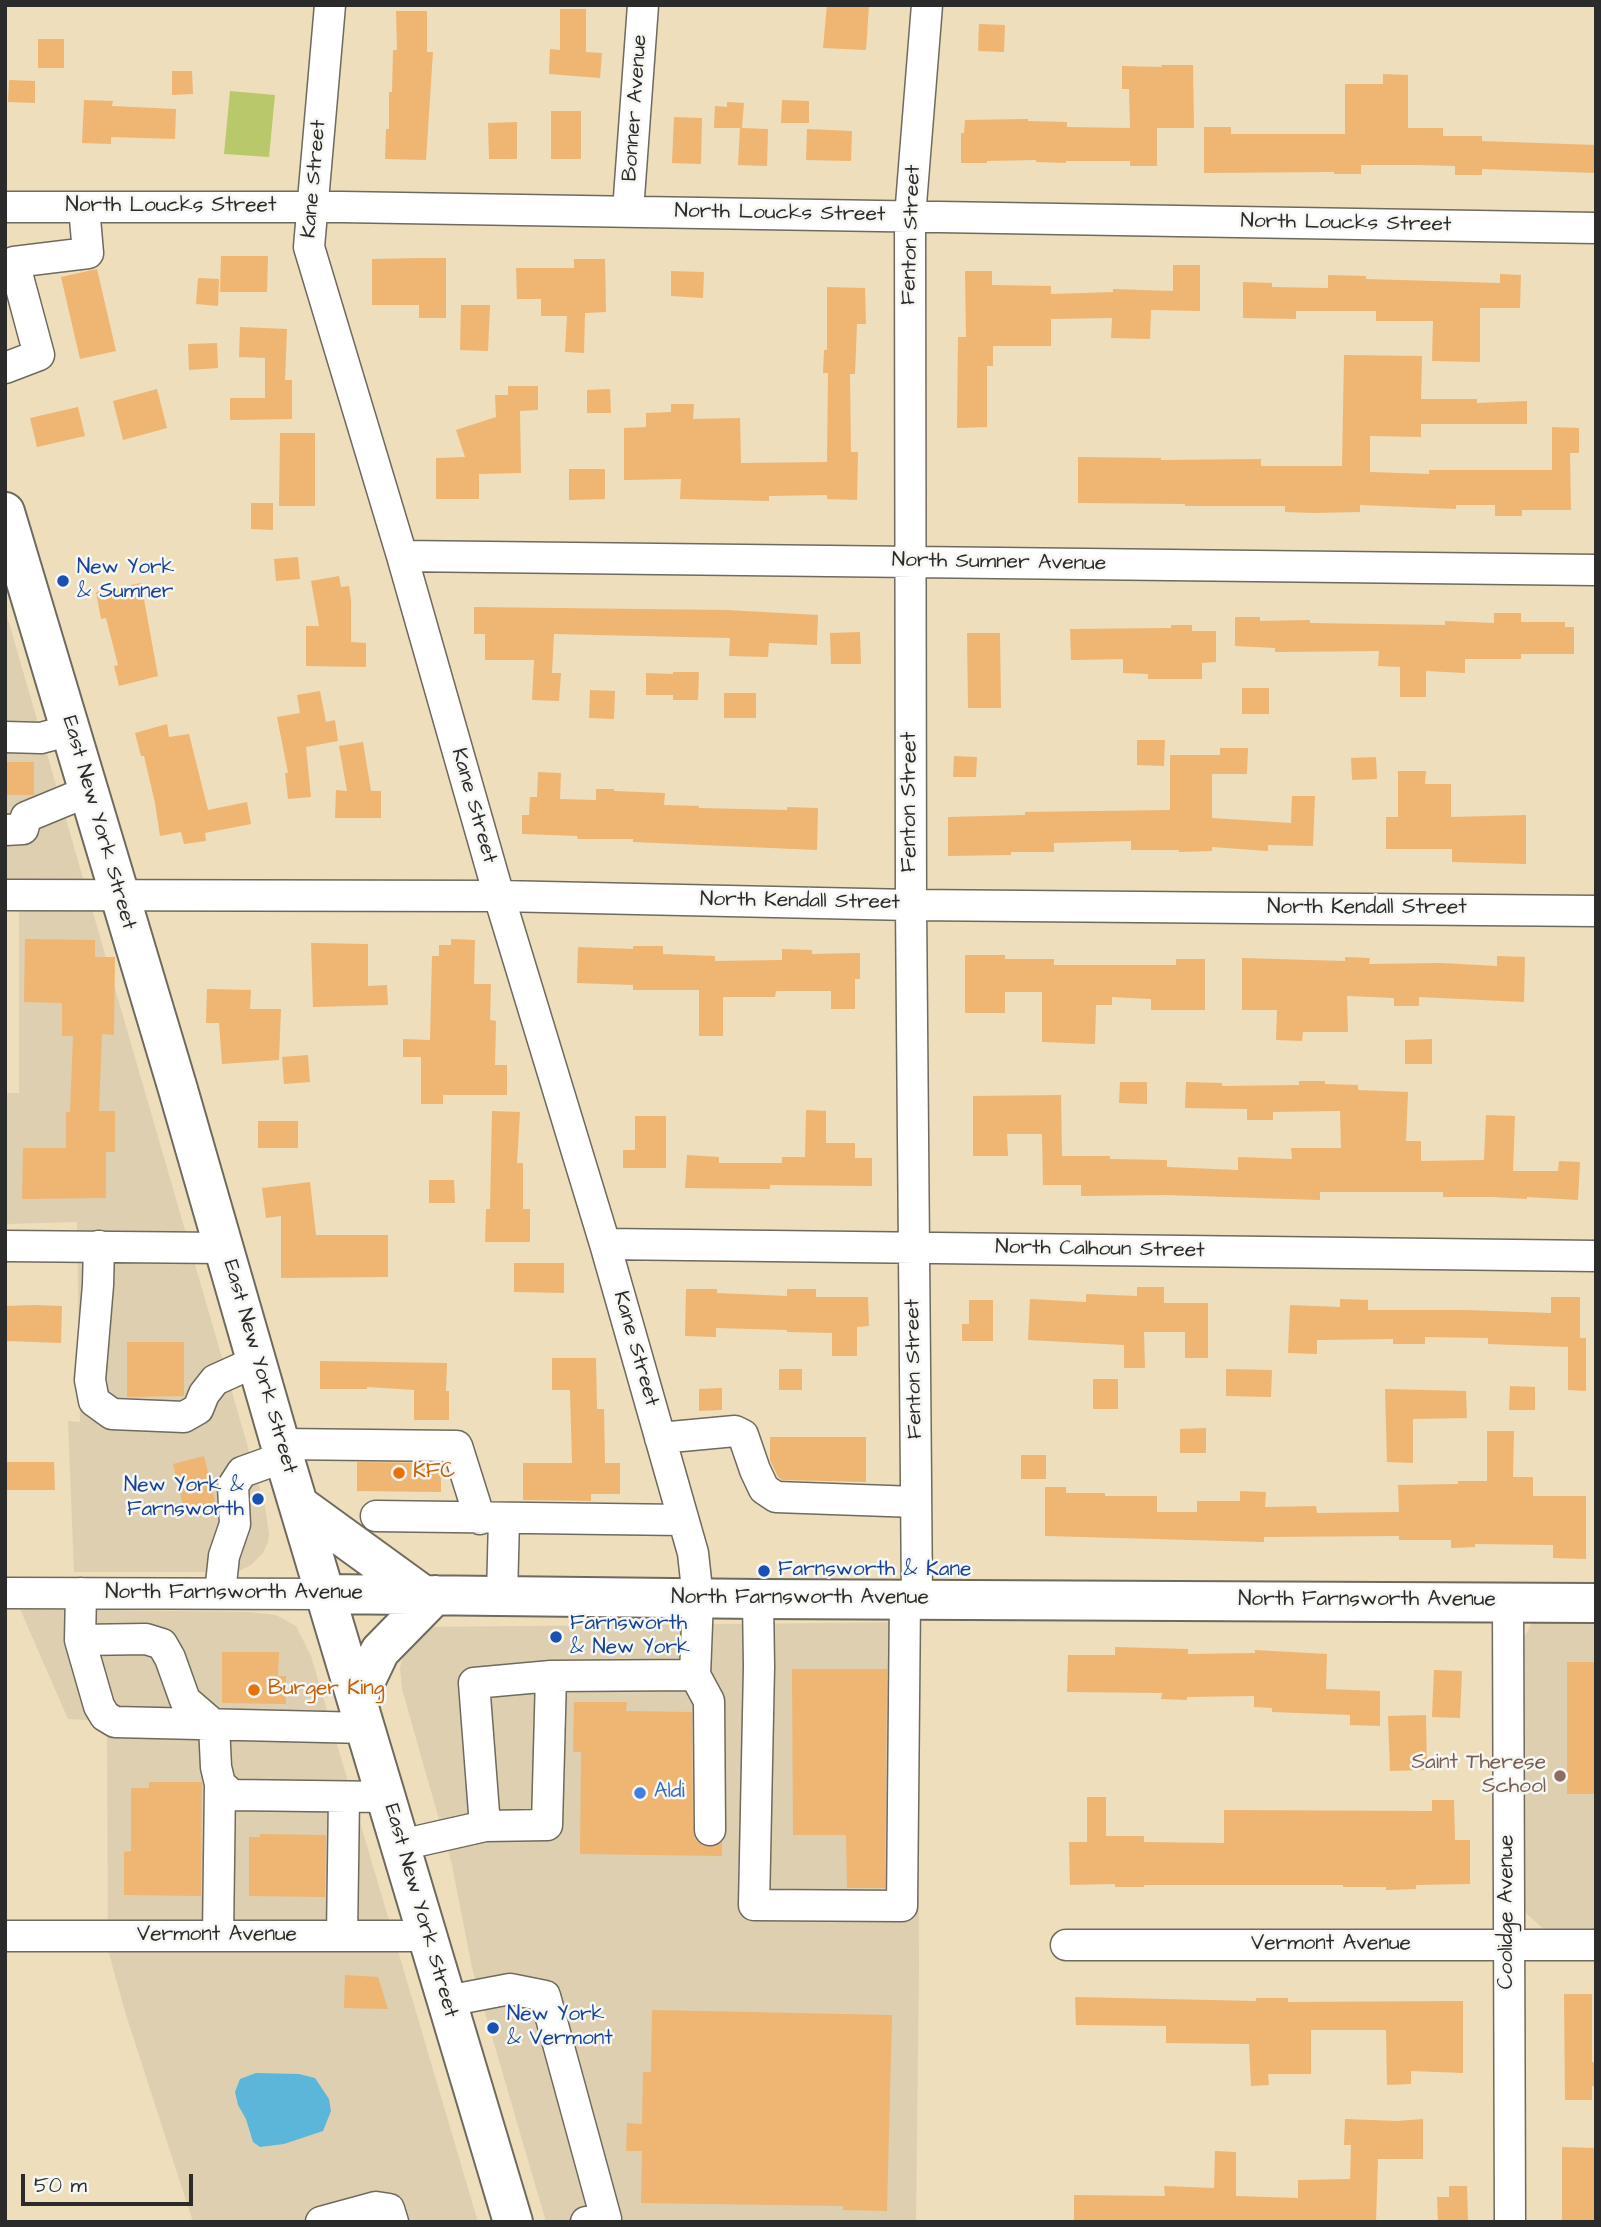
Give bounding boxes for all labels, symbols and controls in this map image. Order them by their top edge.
street label: Bonner Avenue [618,34,654,182]
street label: Kane Street [297,119,333,239]
street label: Fenton Street [897,164,927,306]
street label: North Loucks Street [66,194,276,220]
street label: North Loucks Street [674,200,886,228]
street label: North Loucks Street [1240,210,1452,238]
street label: North Sumner Avenue [892,549,1106,577]
place label: New York & Sumner [77,556,174,606]
marker: New York & Sumner [55,573,71,589]
street label: East New York Street [55,713,141,933]
street label: Fenton Street [898,732,924,872]
street label: Kane Street [445,746,501,866]
street label: North Kendall Street [700,888,900,916]
street label: North Kendall Street [1267,896,1467,922]
street label: North Calhoun Street [995,1236,1205,1264]
street label: East New York Street [216,1257,302,1477]
street label: Kane Street [607,1289,663,1409]
street label: Fenton Street [901,1299,929,1439]
place label: KFC [413,1460,455,1486]
marker: KFC [391,1465,407,1481]
place label: New York & Farnsworth [124,1474,244,1524]
marker: New York & Farnsworth [250,1491,266,1507]
place label: Farnsworth & Kane [778,1558,971,1584]
marker: Farnsworth & Kane [756,1563,772,1579]
street label: North Farnsworth Avenue [105,1581,363,1607]
street label: North Farnsworth Avenue [671,1586,929,1612]
street label: North Farnsworth Avenue [1238,1588,1496,1614]
place label: Farnsworth & New York [570,1612,690,1662]
marker: Farnsworth & New York [548,1629,564,1645]
place label: Burger King [268,1677,385,1703]
marker: Burger King [246,1682,262,1698]
place label: Saint Therese School [1412,1751,1546,1801]
marker: Saint Therese School [1552,1768,1568,1784]
place label: Aldi [654,1780,685,1806]
marker: Aldi [632,1785,648,1801]
street label: East New York Street [377,1801,463,2021]
street label: Coolidge Avenue [1495,1835,1521,1989]
street label: Vermont Avenue [137,1923,297,1949]
street label: Vermont Avenue [1251,1932,1411,1958]
place label: New York & Vermont [507,2003,613,2053]
marker: New York & Vermont [485,2020,501,2036]
scale bar [24,2160,196,2204]
text: 50 m [34,2171,87,2200]

